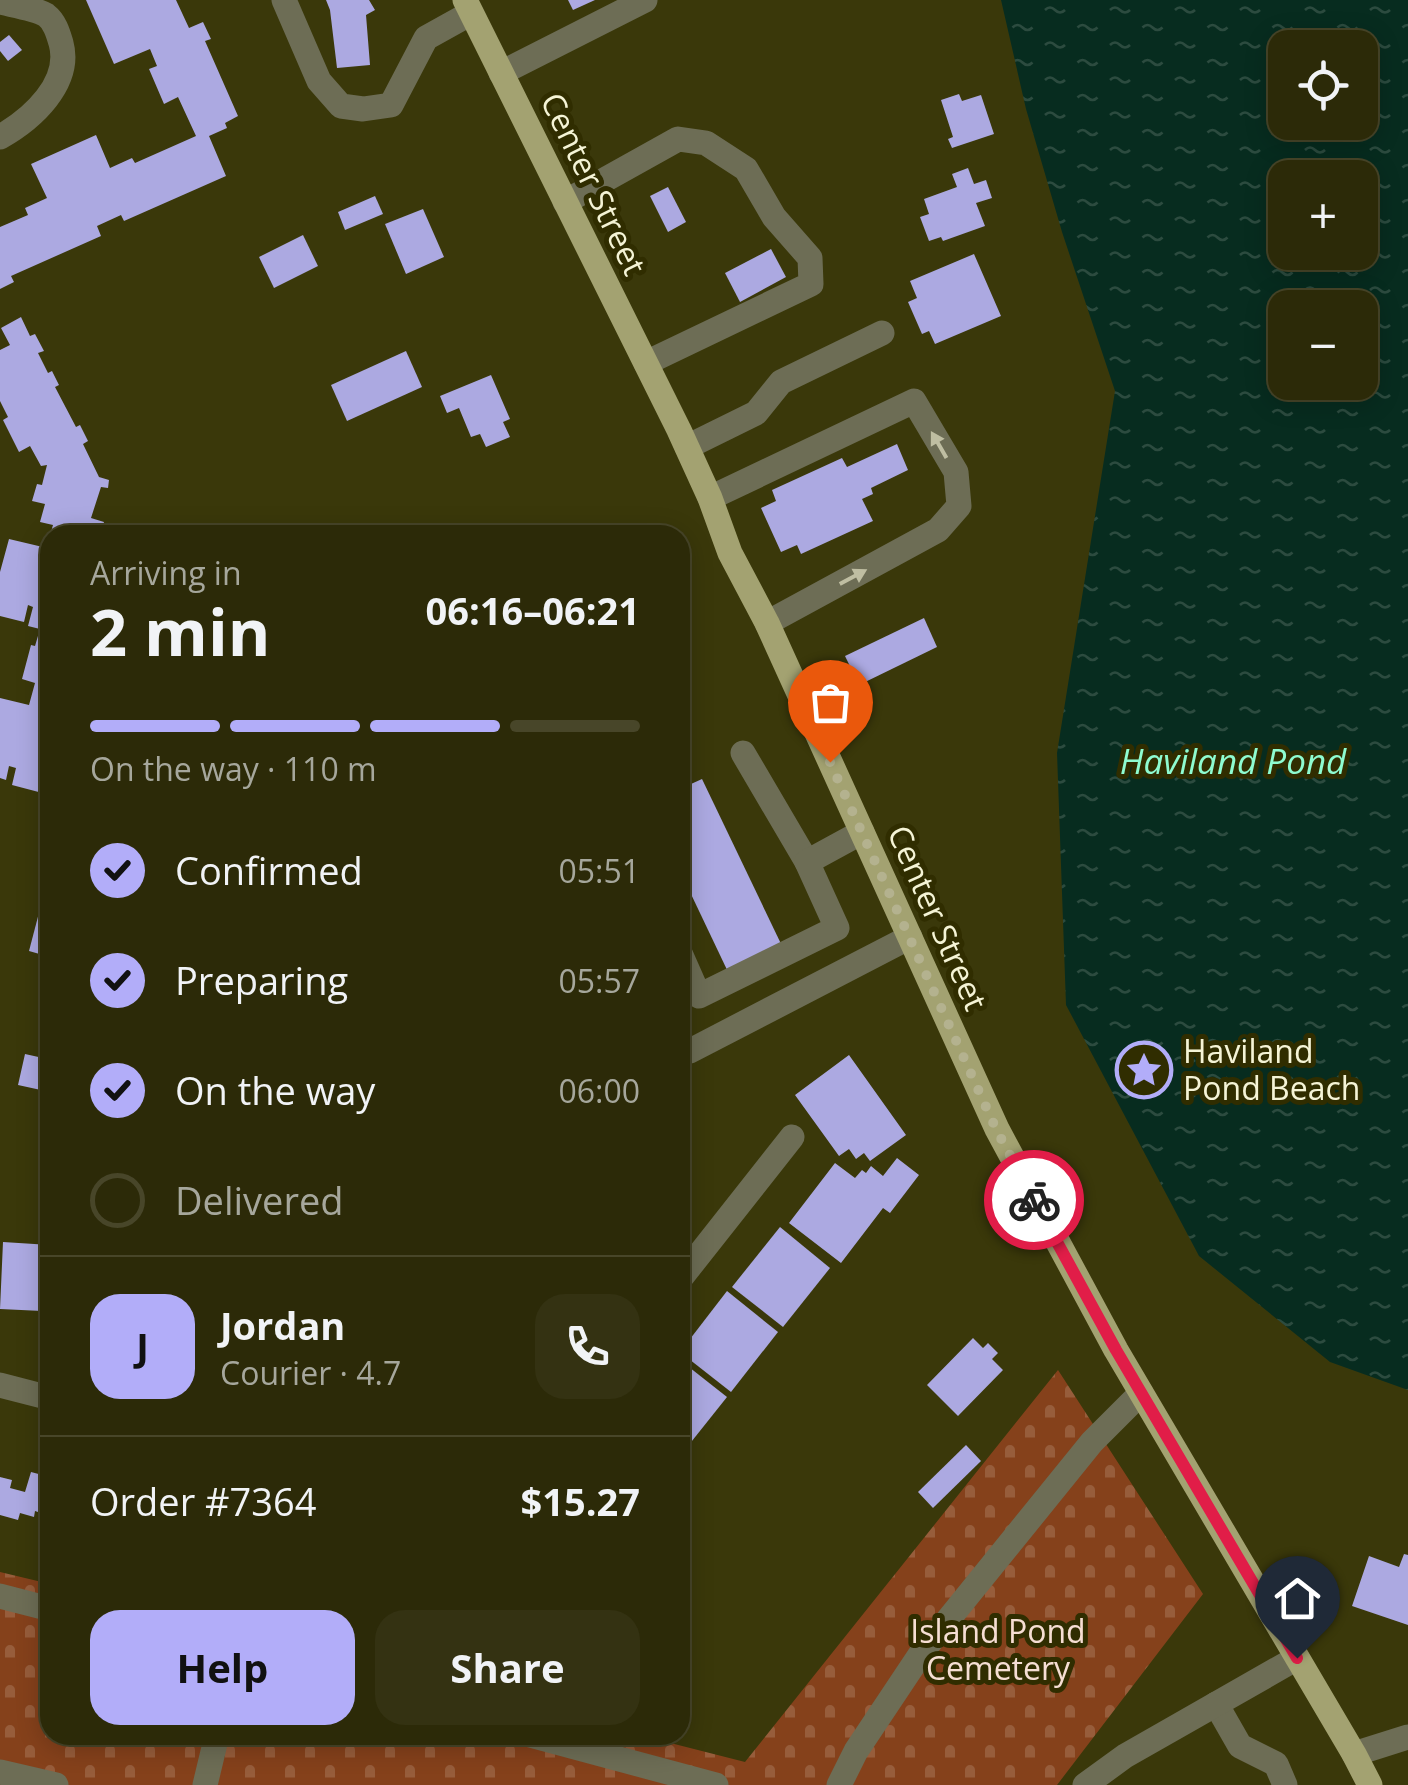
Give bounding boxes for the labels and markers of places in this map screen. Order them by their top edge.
pin [788,660,873,763]
place label: Haviland Pond Beach [1183,1029,1360,1109]
place icon: Haviland Pond Beach [1114,1040,1174,1100]
pin [1255,1556,1340,1659]

